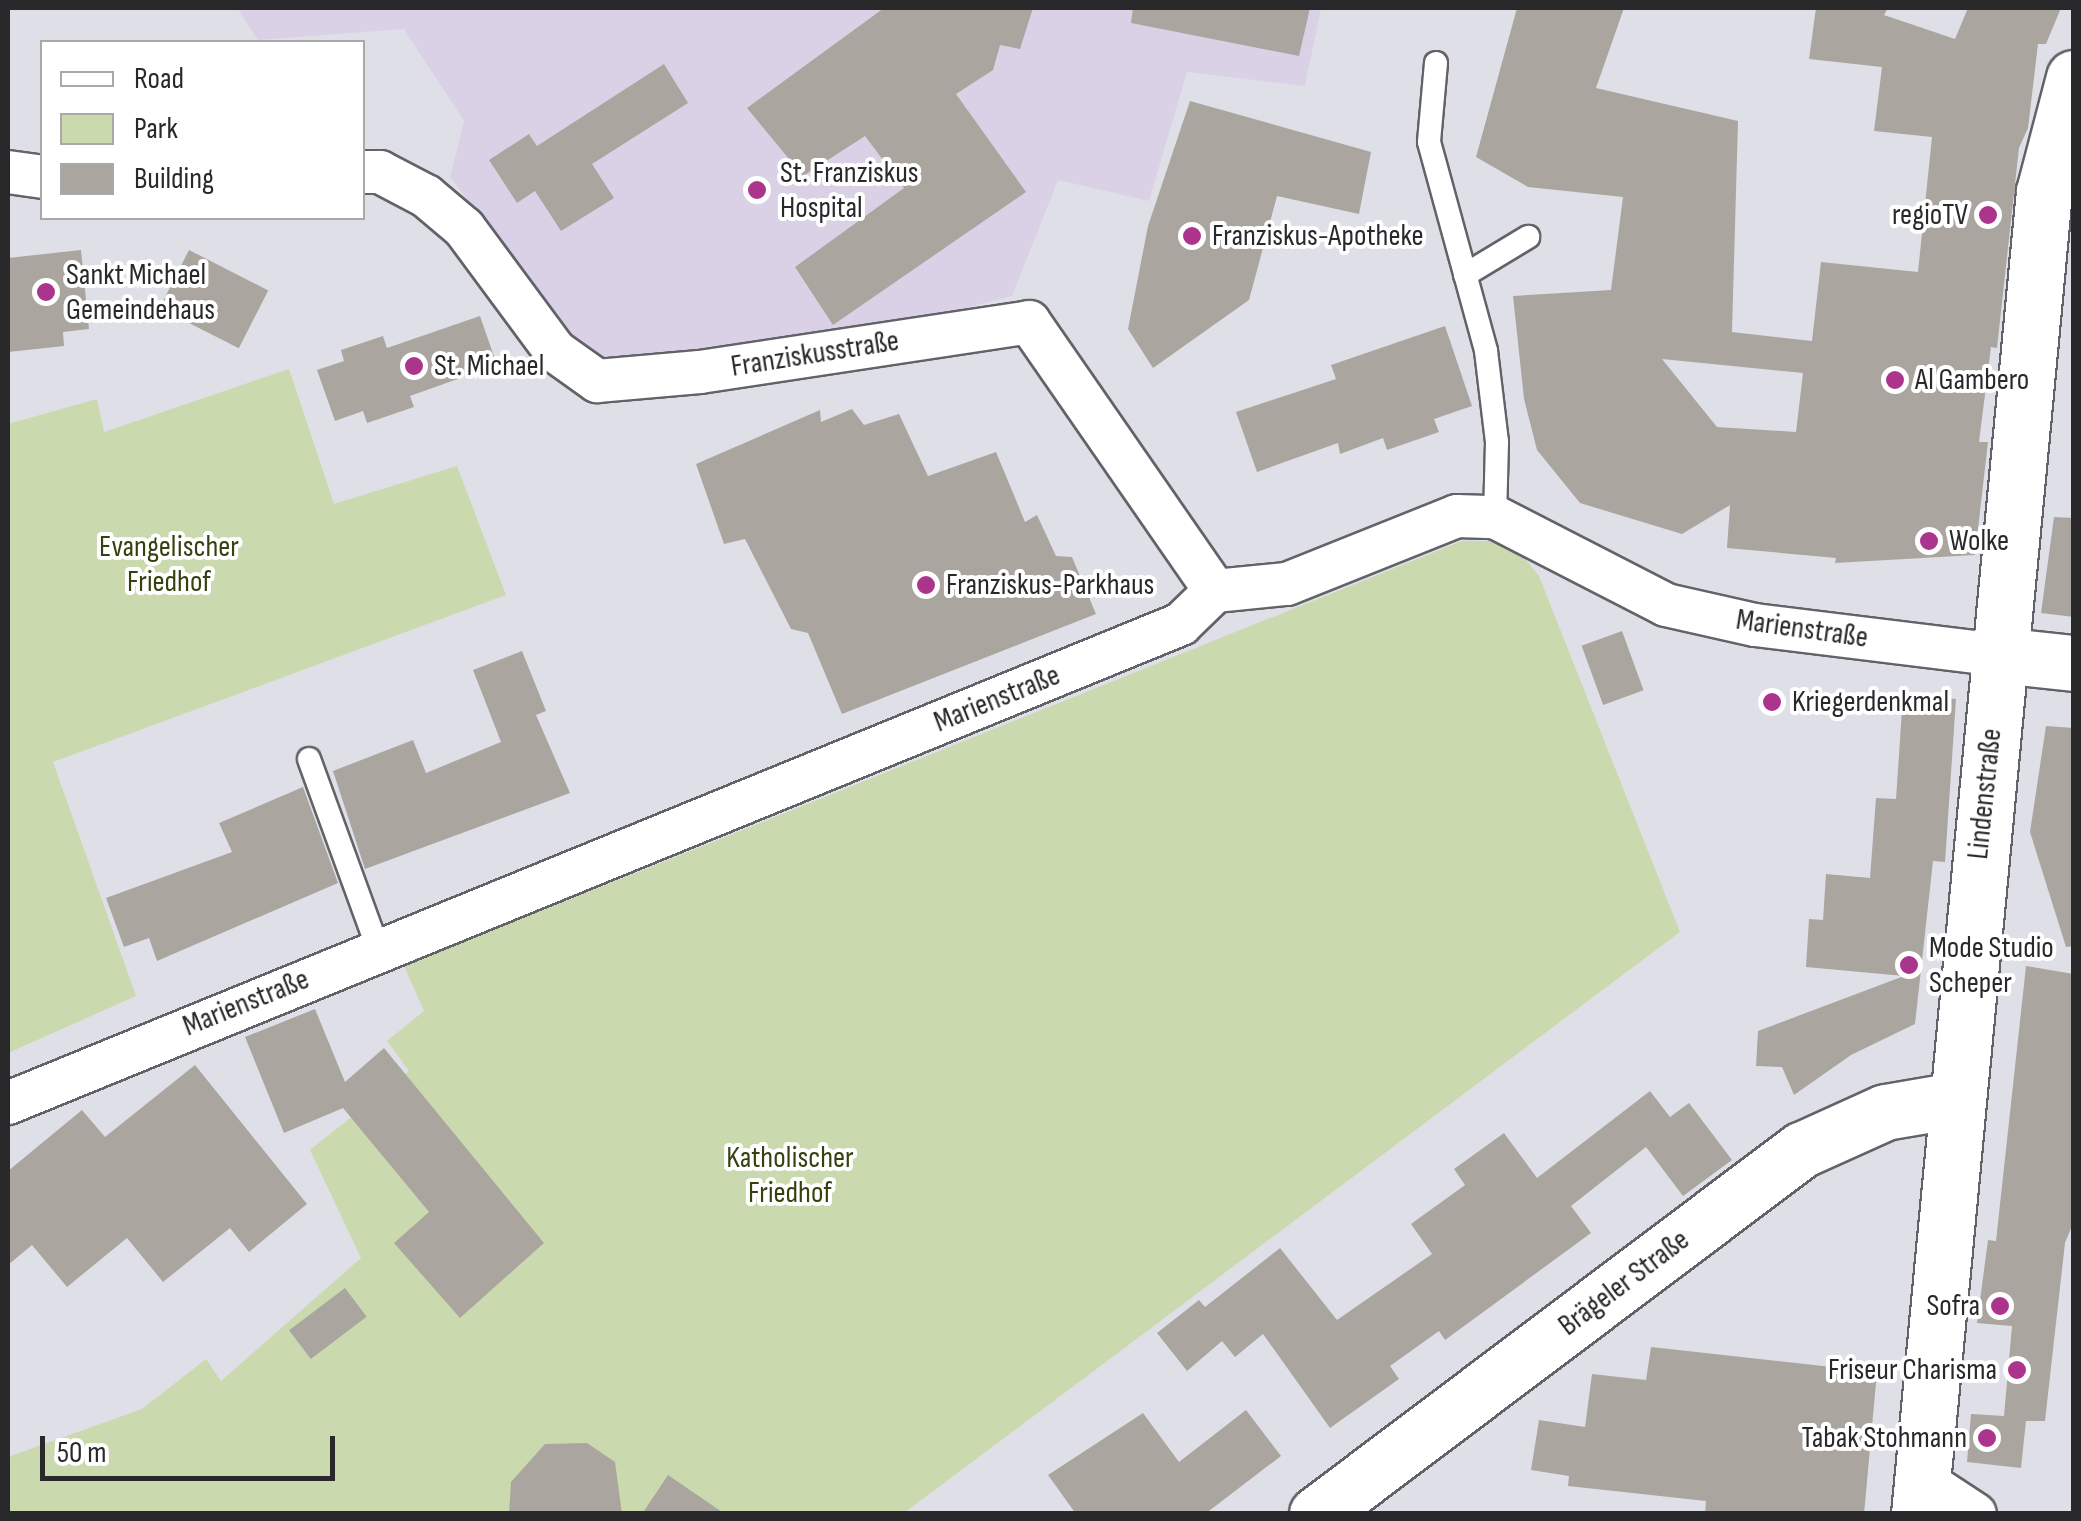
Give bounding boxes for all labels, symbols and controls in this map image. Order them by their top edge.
legend [40,40,365,220]
text: Road [134,61,184,97]
text: Park [134,111,178,147]
place label: St. Franziskus Hospital [780,155,919,226]
text: Building [134,161,214,197]
marker: St. Franziskus Hospital [744,177,770,203]
place label: regioTV [1892,197,1968,233]
marker: regioTV [1977,204,1999,226]
place label: Franziskus-Apotheke [1212,218,1424,254]
marker: Franziskus-Apotheke [1181,225,1203,247]
place label: Sankt Michael Gemeindehaus [66,257,215,328]
marker: Sankt Michael Gemeindehaus [35,281,57,303]
street label: Franziskusstraße [728,323,902,385]
place label: St. Michael [434,348,544,384]
marker: St. Michael [403,355,425,377]
place label: Al Gambero [1915,362,2029,398]
marker: Al Gambero [1884,369,1906,391]
place label: Wolke [1949,523,2009,559]
park label: Evangelischer Friedhof [99,529,239,600]
marker: Wolke [1918,530,1940,552]
place label: Franziskus-Parkhaus [946,567,1154,603]
marker: Franziskus-Parkhaus [915,574,937,596]
street label: Marienstraße [1734,602,1870,656]
street label: Marienstraße [929,657,1065,741]
place label: Kriegerdenkmal [1792,684,1949,720]
marker: Kriegerdenkmal [1761,691,1783,713]
street label: Lindenstraße [1960,727,2010,861]
place label: Mode Studio Scheper [1929,930,2054,1000]
marker: Mode Studio Scheper [1898,954,1920,976]
street label: Marienstraße [178,961,314,1045]
park label: Katholischer Friedhof [726,1140,854,1210]
street label: Brägeler Straße [1552,1222,1696,1344]
place label: Sofra [1926,1288,1980,1324]
marker: Sofra [1989,1295,2011,1317]
place label: Friseur Charisma [1828,1352,1997,1388]
marker: Friseur Charisma [2006,1359,2028,1381]
scale bar [45,1416,340,1478]
place label: Tabak Stohmann [1802,1420,1967,1456]
marker: Tabak Stohmann [1976,1427,1998,1449]
text: 50 m [57,1435,106,1471]

